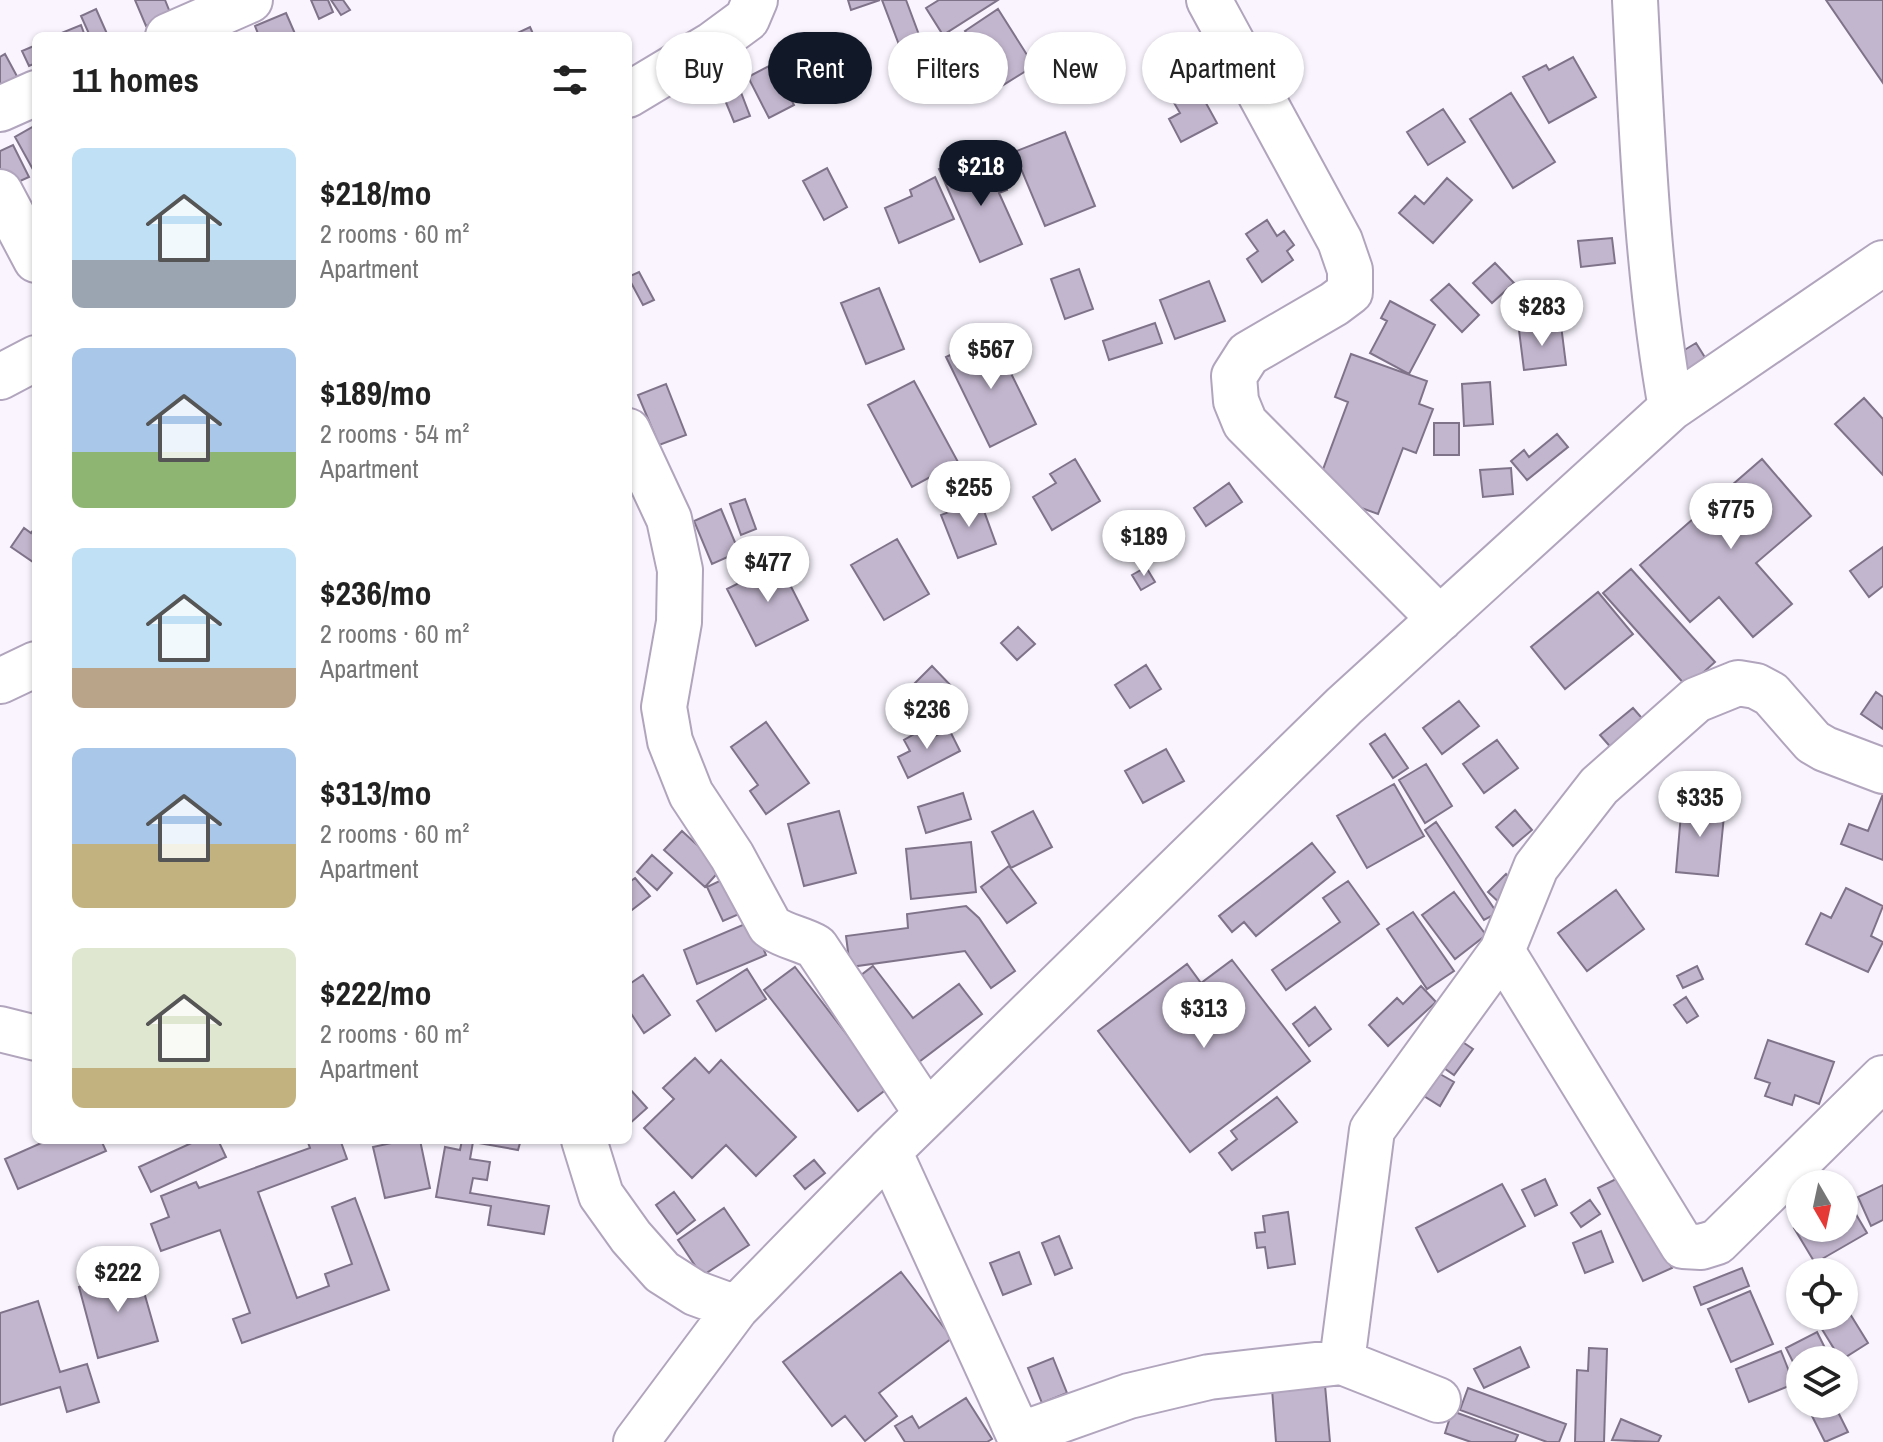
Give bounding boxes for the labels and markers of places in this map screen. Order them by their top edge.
pin: $218 [934,140,1028,208]
pin: $283 [1495,280,1589,348]
pin: $567 [944,323,1038,391]
pin: $255 [922,461,1016,529]
pin: $775 [1684,483,1778,551]
pin: $189 [1097,510,1191,578]
pin: $477 [721,536,815,604]
pin: $236 [880,683,974,751]
pin: $335 [1653,771,1747,839]
pin: $313 [1157,982,1251,1050]
pin: $222 [71,1246,165,1314]

